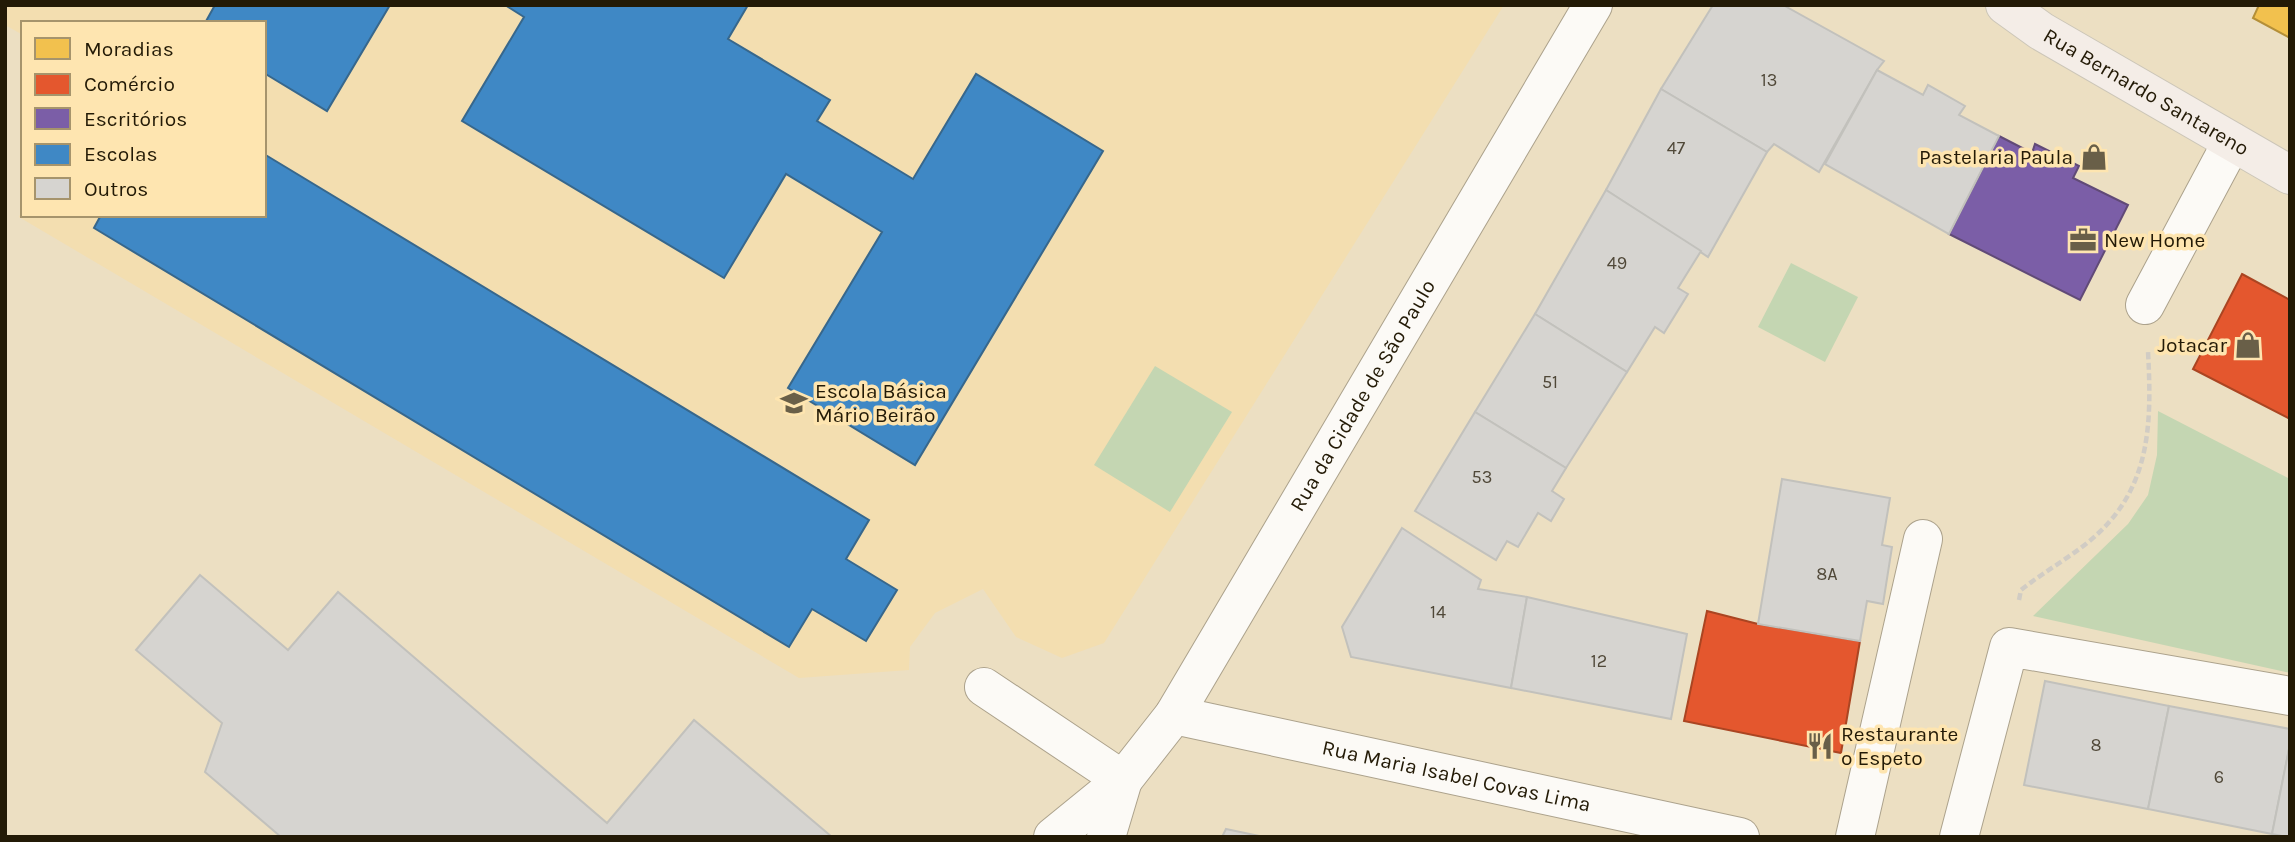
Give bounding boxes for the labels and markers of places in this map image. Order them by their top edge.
shop icon: Pastelaria Paula [2079,142,2109,172]
place label: Pastelaria Paula [1919,145,2073,169]
office icon: New Home [2068,225,2098,255]
place label: New Home [2104,228,2205,252]
shop icon: Jotacar [2233,330,2263,360]
place label: Jotacar [2158,333,2227,357]
place label: Escola Básica Mário Beirão [815,379,947,427]
school or university icon: Escola Básica Mário Beirão [779,388,809,418]
place label: Restaurante o Espeto [1841,722,1958,770]
restaurant icon: Restaurante o Espeto [1805,731,1835,761]

